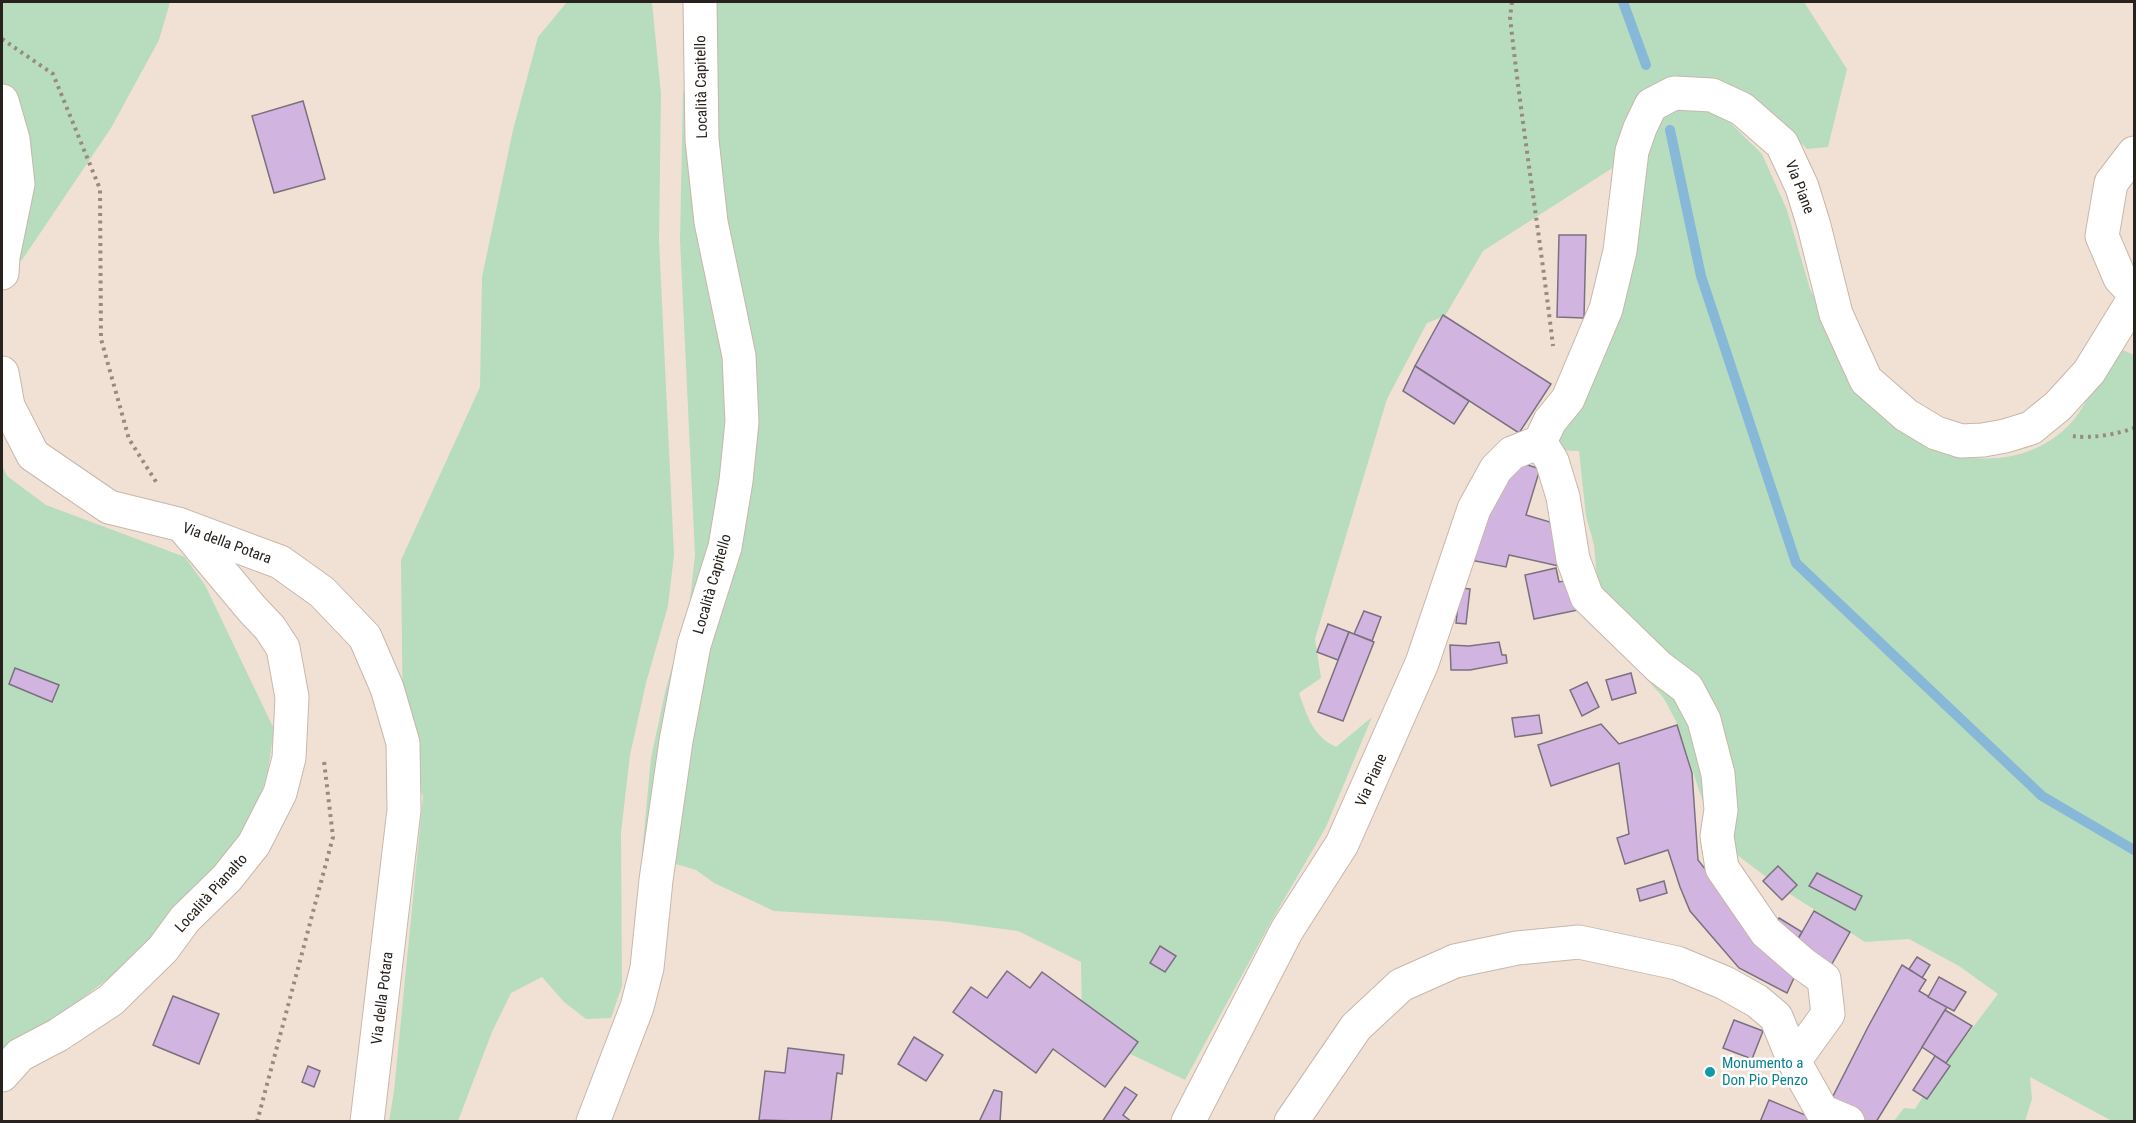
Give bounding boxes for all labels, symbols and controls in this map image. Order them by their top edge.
street label: Località Capitello [691,35,711,139]
street label: Via Piane [1782,158,1818,216]
street label: Via della Potara [180,519,274,567]
street label: Località Capitello [689,532,735,636]
street label: Via Piane [1351,751,1391,809]
street label: Località Pianalto [171,850,251,936]
street label: Via della Potara [367,951,397,1045]
place label: Monumento a Don Pio Penzo [1722,1054,1808,1089]
marker: Monumento a Don Pio Penzo [1703,1065,1717,1079]

